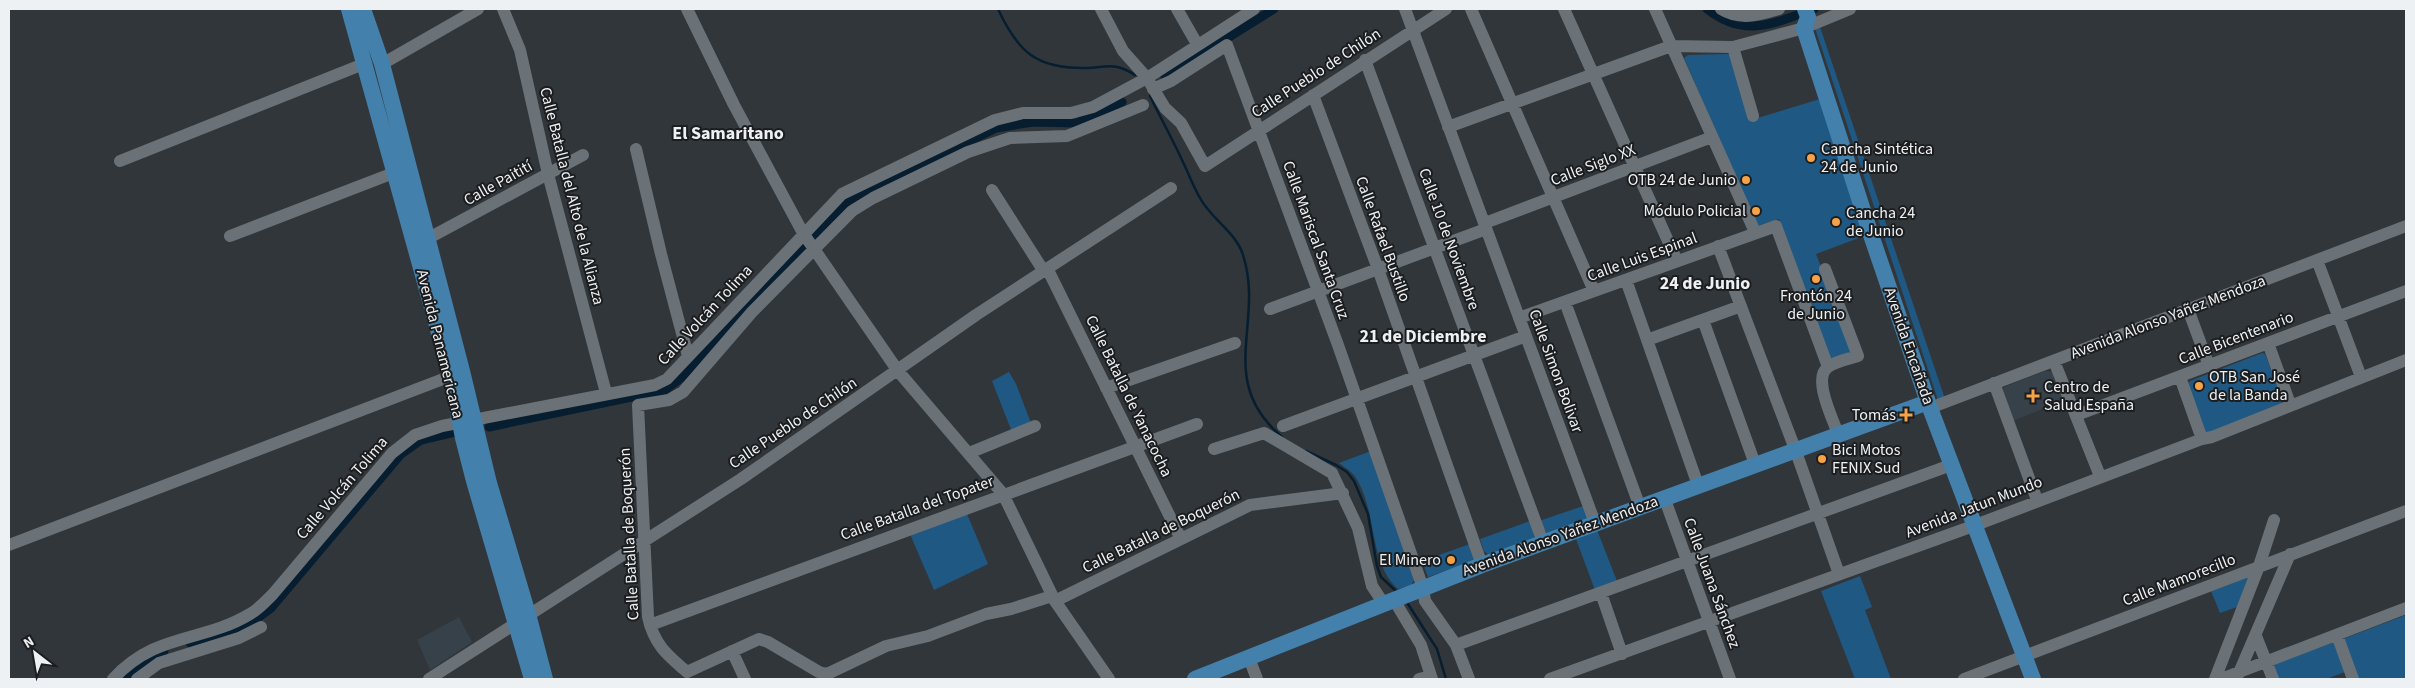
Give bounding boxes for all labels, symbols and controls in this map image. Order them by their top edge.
street label: Calle Pueblo de Chilón [1247,23,1385,123]
street label: Calle Batalla del Alto de la Alianza [534,85,610,307]
district label: El Samaritano [672,121,784,146]
place label: Cancha Sintética 24 de Junio [1821,138,1933,178]
street label: Calle Siglo XX [1547,139,1639,191]
marker: Cancha Sintética 24 de Junio [1805,152,1817,164]
street label: Calle Paitití [460,155,537,211]
street label: Calle Mariscal Santa Cruz [1277,158,1355,322]
street label: Calle 10 de Noviembre [1413,165,1485,313]
place label: OTB 24 de Junio [1628,169,1736,191]
street label: Calle Rafael Bustillo [1350,173,1416,305]
marker: OTB 24 de Junio [1740,174,1752,186]
place label: Módulo Policial [1643,200,1746,222]
place label: Cancha 24 de Junio [1846,202,1915,242]
marker: Módulo Policial [1750,205,1762,217]
marker: Cancha 24 de Junio [1830,216,1842,228]
street label: Calle Luis Espinal [1584,227,1700,287]
street label: Calle Volcán Tolima [653,260,757,370]
street label: Avenida Panamericana [411,267,469,421]
street label: Avenida Alonso Yañez Mendoza [2067,270,2269,364]
district label: 24 de Junio [1660,271,1750,296]
marker: Frontón 24 de Junio [1810,273,1822,285]
street label: Avenida Encañada [1879,284,1939,408]
place label: Frontón 24 de Junio [1780,285,1852,325]
street label: Calle Simon Bolivar [1523,306,1589,436]
street label: Calle Bicentenario [2175,306,2297,370]
street label: Calle Batalla de Yanacocha [1080,311,1178,481]
district label: 21 de Diciembre [1359,324,1487,349]
place label: OTB San José de la Banda [2209,366,2300,406]
street label: Calle Pueblo de Chilón [725,372,861,474]
place label: Centro de Salud España [2044,376,2134,416]
marker: OTB San José de la Banda [2193,380,2205,392]
marker: Centro de Salud España [2026,389,2040,403]
place label: Tomás [1852,404,1896,426]
marker: Tomás [1900,409,1912,421]
street label: Calle Volcán Tolima [291,432,393,544]
place label: Bici Motos FENIX Sud [1832,439,1901,479]
street label: Calle Batalla de Boquerón [613,447,645,621]
marker: Bici Motos FENIX Sud [1816,453,1828,465]
street label: Calle Batalla del Topater [837,470,997,546]
street label: Avenida Jatun Mundo [1902,471,2046,543]
street label: Calle Batalla de Boquerón [1079,483,1243,579]
street label: Avenida Alonso Yañez Mendoza [1459,490,1661,582]
street label: Calle Juana Sánchez [1678,515,1746,651]
street label: Calle Mamorecillo [2119,548,2239,612]
place label: El Minero [1379,549,1441,571]
marker: El Minero [1445,554,1457,566]
north arrow [10,628,60,678]
text: N [20,632,38,654]

